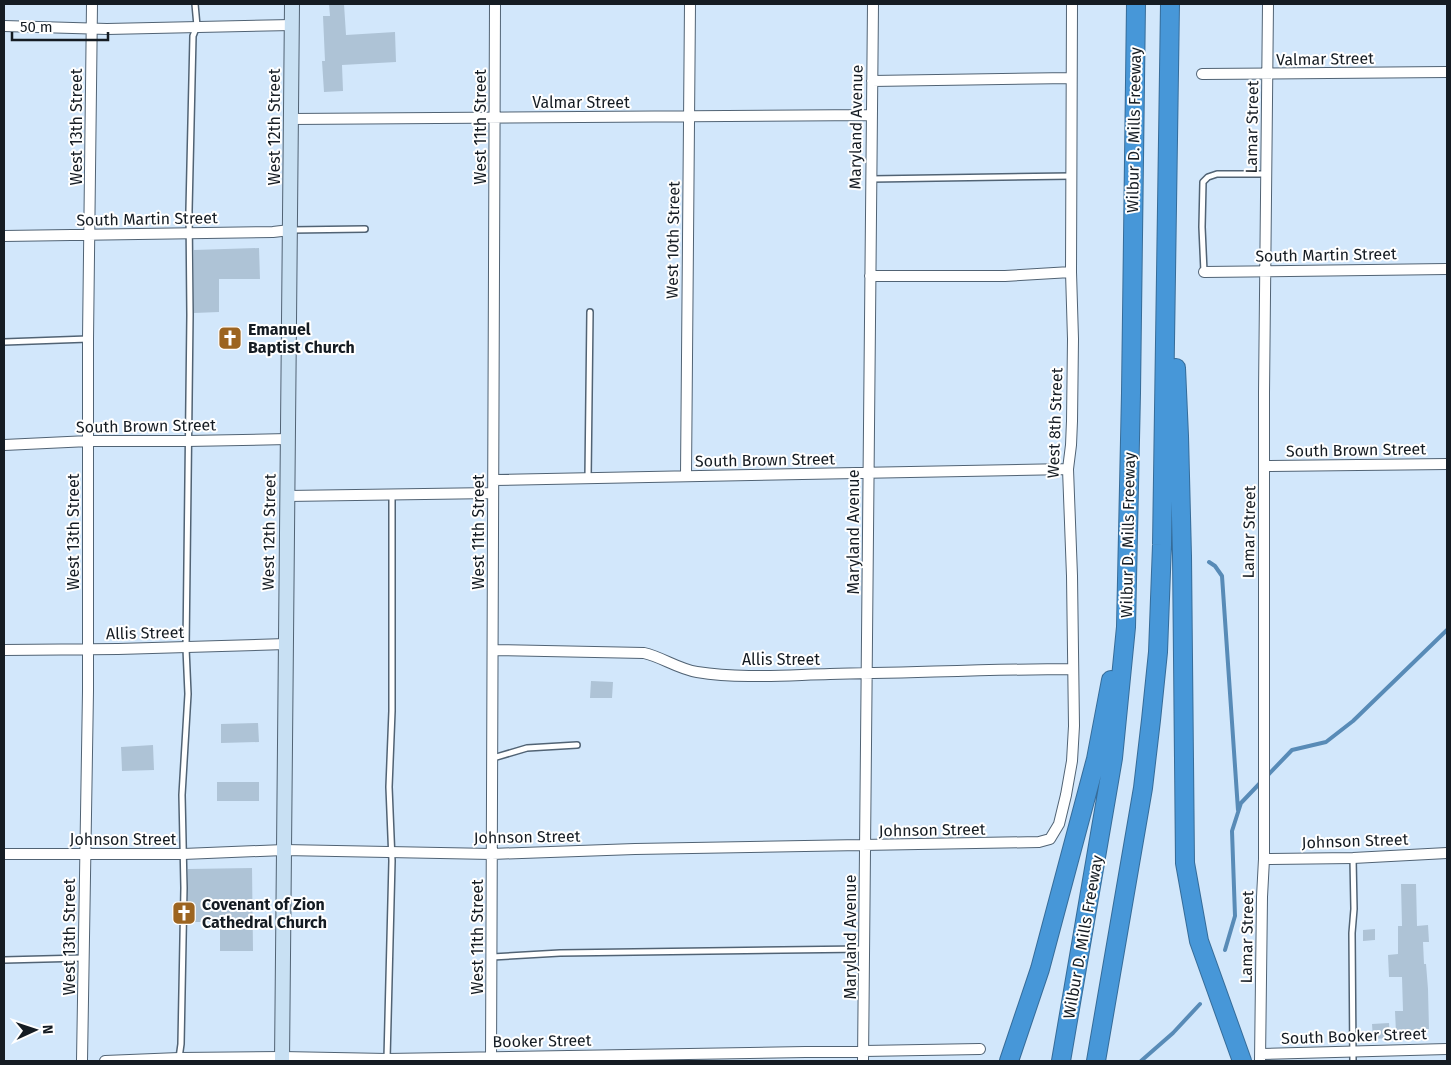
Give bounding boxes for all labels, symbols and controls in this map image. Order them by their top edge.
scale bar [12,10,109,42]
text: 50 m [20,18,53,36]
street label: Wilbur D. Mills Freeway [1123,47,1145,213]
street label: Valmar Street [1276,49,1374,69]
street label: Maryland Avenue [845,64,867,190]
street label: West 13th Street [67,68,86,185]
street label: West 12th Street [265,68,284,185]
street label: West 11th Street [471,69,490,185]
street label: Lamar Street [1242,80,1262,174]
street label: Valmar Street [532,93,630,112]
street label: West 10th Street [662,181,684,299]
street label: South Martin Street [76,208,218,230]
street label: South Martin Street [1255,244,1397,266]
place label: Emanuel Baptist Church [248,320,355,357]
church icon: Emanuel Baptist Church [217,325,243,351]
street label: West 8th Street [1044,367,1066,479]
street label: South Brown Street [76,415,216,437]
street label: South Brown Street [1286,439,1426,461]
street label: South Brown Street [695,449,835,471]
street label: Wilbur D. Mills Freeway [1117,452,1139,618]
street label: Maryland Avenue [844,470,863,594]
street label: West 13th Street [64,473,83,590]
street label: West 12th Street [258,473,280,591]
street label: West 11th Street [469,474,488,590]
street label: Lamar Street [1239,485,1259,579]
street label: Allis Street [106,623,184,643]
street label: Allis Street [742,650,820,669]
street label: Johnson Street [878,820,986,840]
street label: Johnson Street [473,827,581,847]
street label: Johnson Street [70,830,177,849]
street label: Johnson Street [1301,830,1409,852]
street label: Wilbur D. Mills Freeway [1059,854,1107,1020]
street label: Maryland Avenue [841,875,860,999]
street label: West 13th Street [60,878,79,995]
street label: West 11th Street [468,879,487,995]
street label: Lamar Street [1237,890,1257,984]
place label: Covenant of Zion Cathedral Church [202,895,327,932]
church icon: Covenant of Zion Cathedral Church [171,900,197,926]
north arrow [10,1005,60,1055]
text: N [39,1024,56,1034]
street label: South Booker Street [1281,1024,1427,1048]
street label: Booker Street [492,1031,592,1051]

